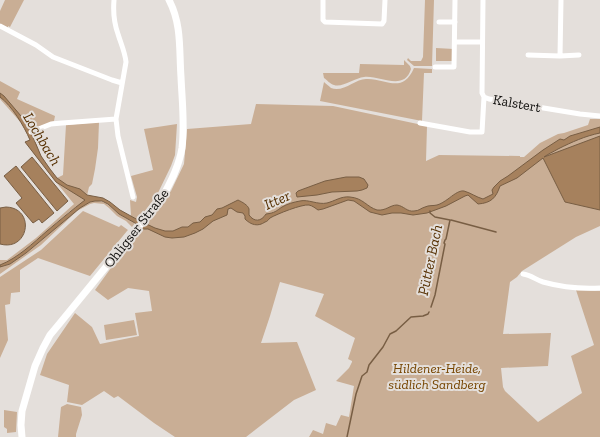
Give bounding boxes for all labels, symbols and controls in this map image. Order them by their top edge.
street label: Kalstert [492,91,543,116]
water label: Lochbach [19,109,65,169]
street label: Ohligser Straße [100,185,173,271]
water label: Itter [261,186,293,214]
water label: Pütter Bach [414,223,446,297]
park label: Hildener-Heide, südlich Sandberg [388,360,486,393]

